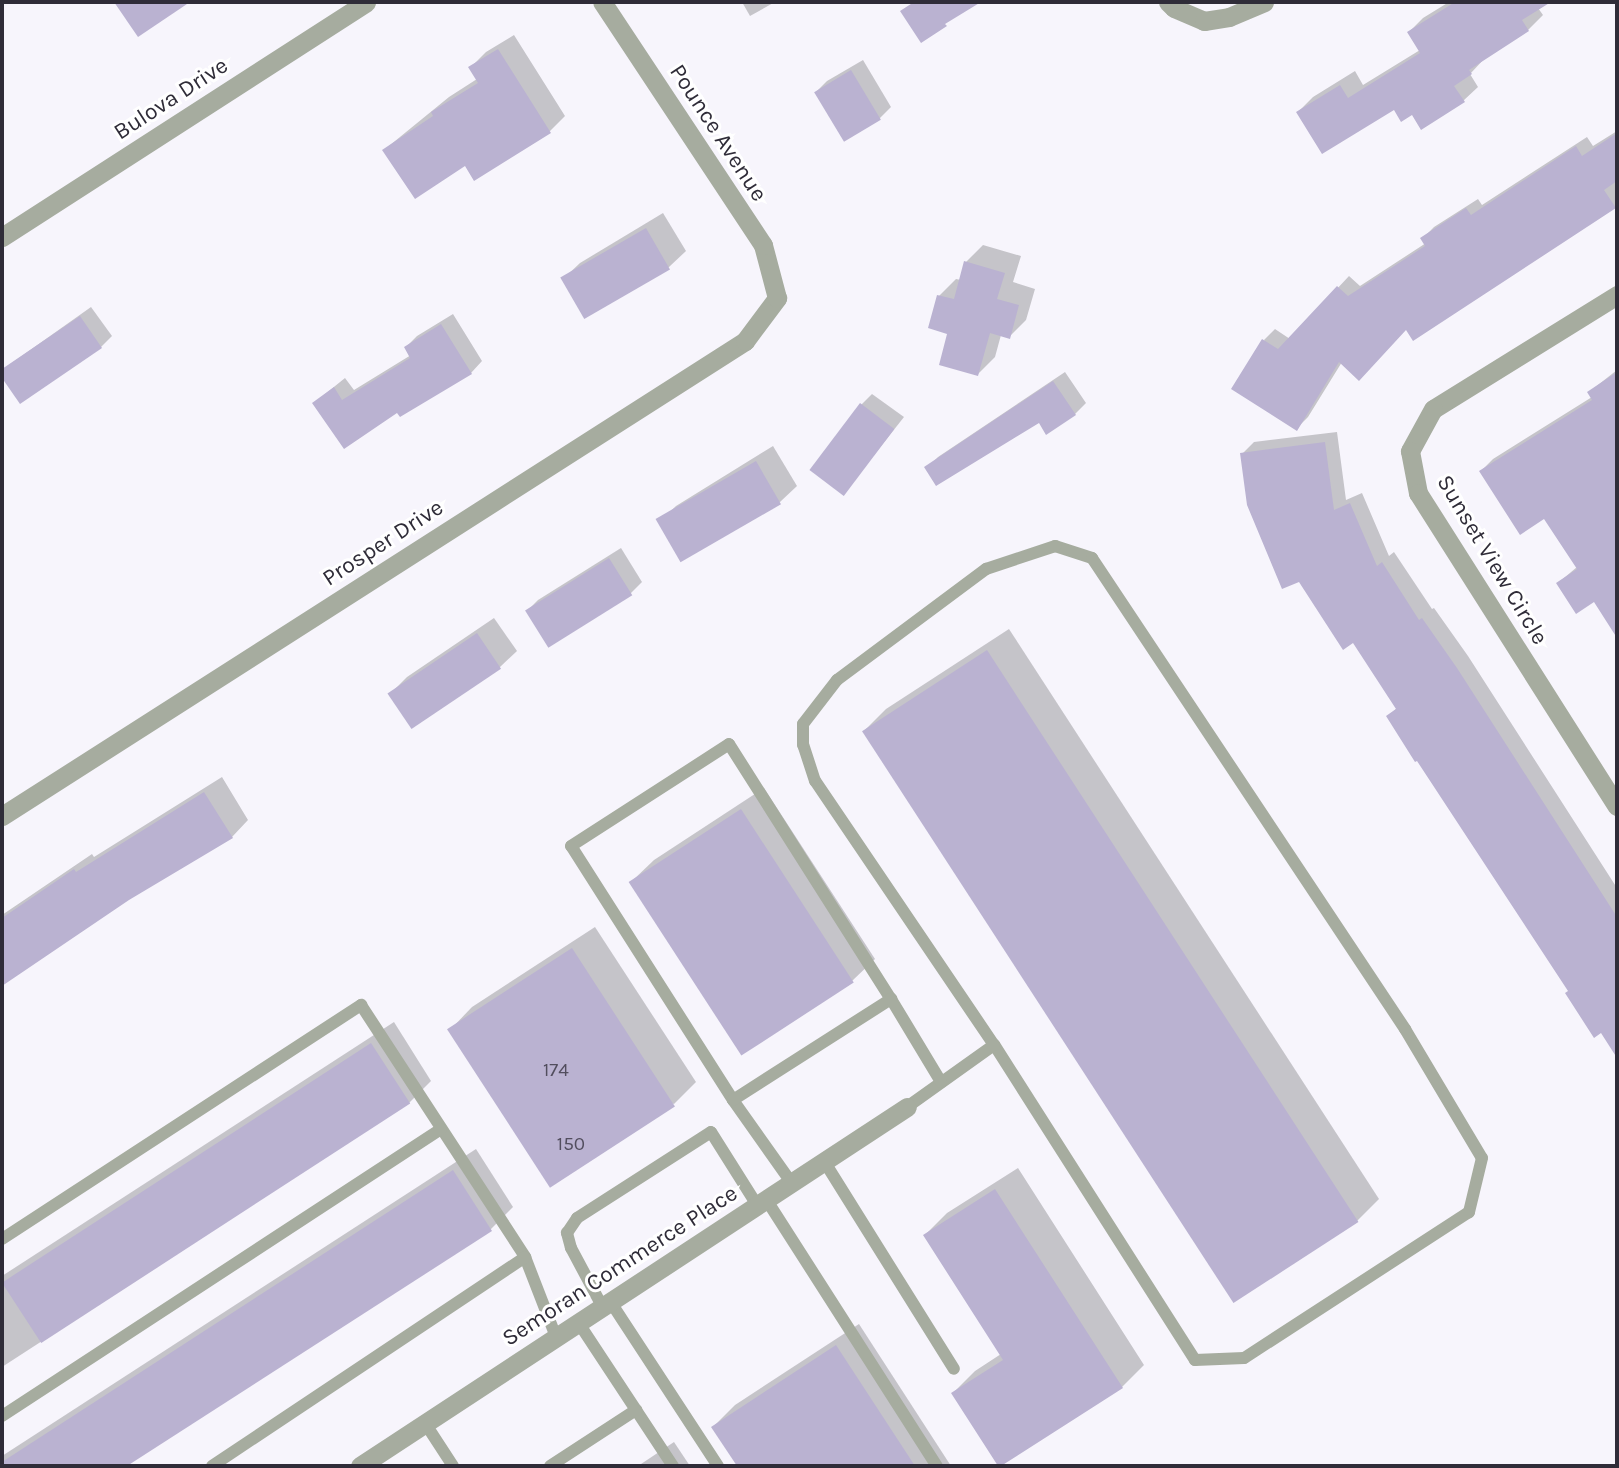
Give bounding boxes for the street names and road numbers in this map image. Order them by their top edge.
street label: Bulova Drive [109,52,233,146]
street label: Pounce Avenue [663,59,773,207]
street label: Sunset View Circle [1431,470,1553,650]
street label: Prosper Drive [317,494,449,592]
street label: Semoran Commerce Place [497,1180,743,1352]

